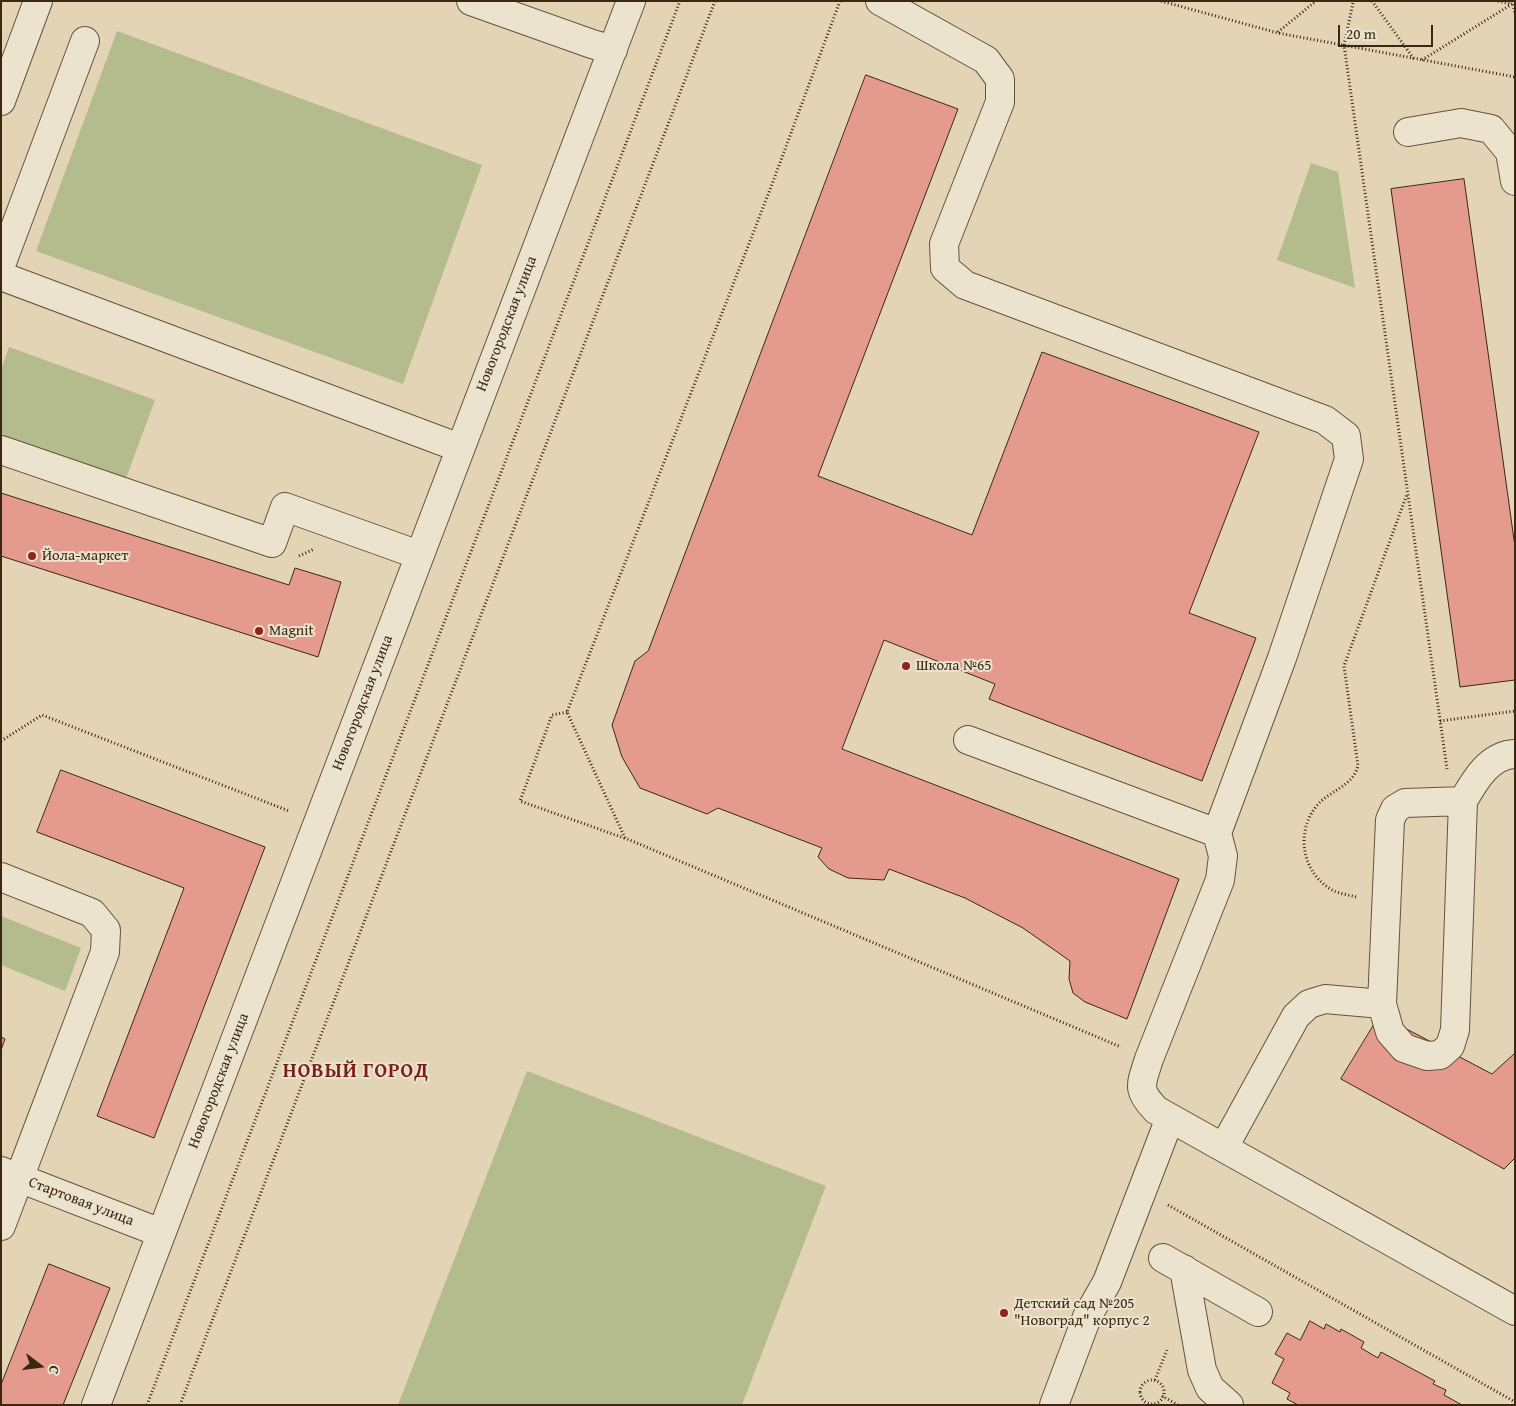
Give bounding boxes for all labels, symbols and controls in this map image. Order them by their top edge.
scale bar [1341,15,1436,47]
text: 20 m [1346,23,1376,44]
street label: Новогородская улица [473,254,541,394]
place label: Йола-маркет [42,547,128,565]
marker: Йола-маркет [26,550,38,562]
place label: Magnit [269,622,314,640]
marker: Magnit [253,625,265,637]
street label: Новогородская улица [329,633,397,773]
place label: Школа №65 [916,657,991,675]
marker: Школа №65 [900,660,912,672]
street label: Новогородская улица [185,1011,253,1151]
district label: НОВЫЙ ГОРОД [281,1060,431,1084]
street label: Стартовая улица [26,1174,136,1230]
place label: Детский сад №205 "Новоград" корпус 2 [1014,1295,1150,1330]
marker: Детский сад №205 "Новоград" корпус 2 [998,1307,1010,1319]
north arrow [15,1341,65,1391]
text: С [44,1363,65,1376]

